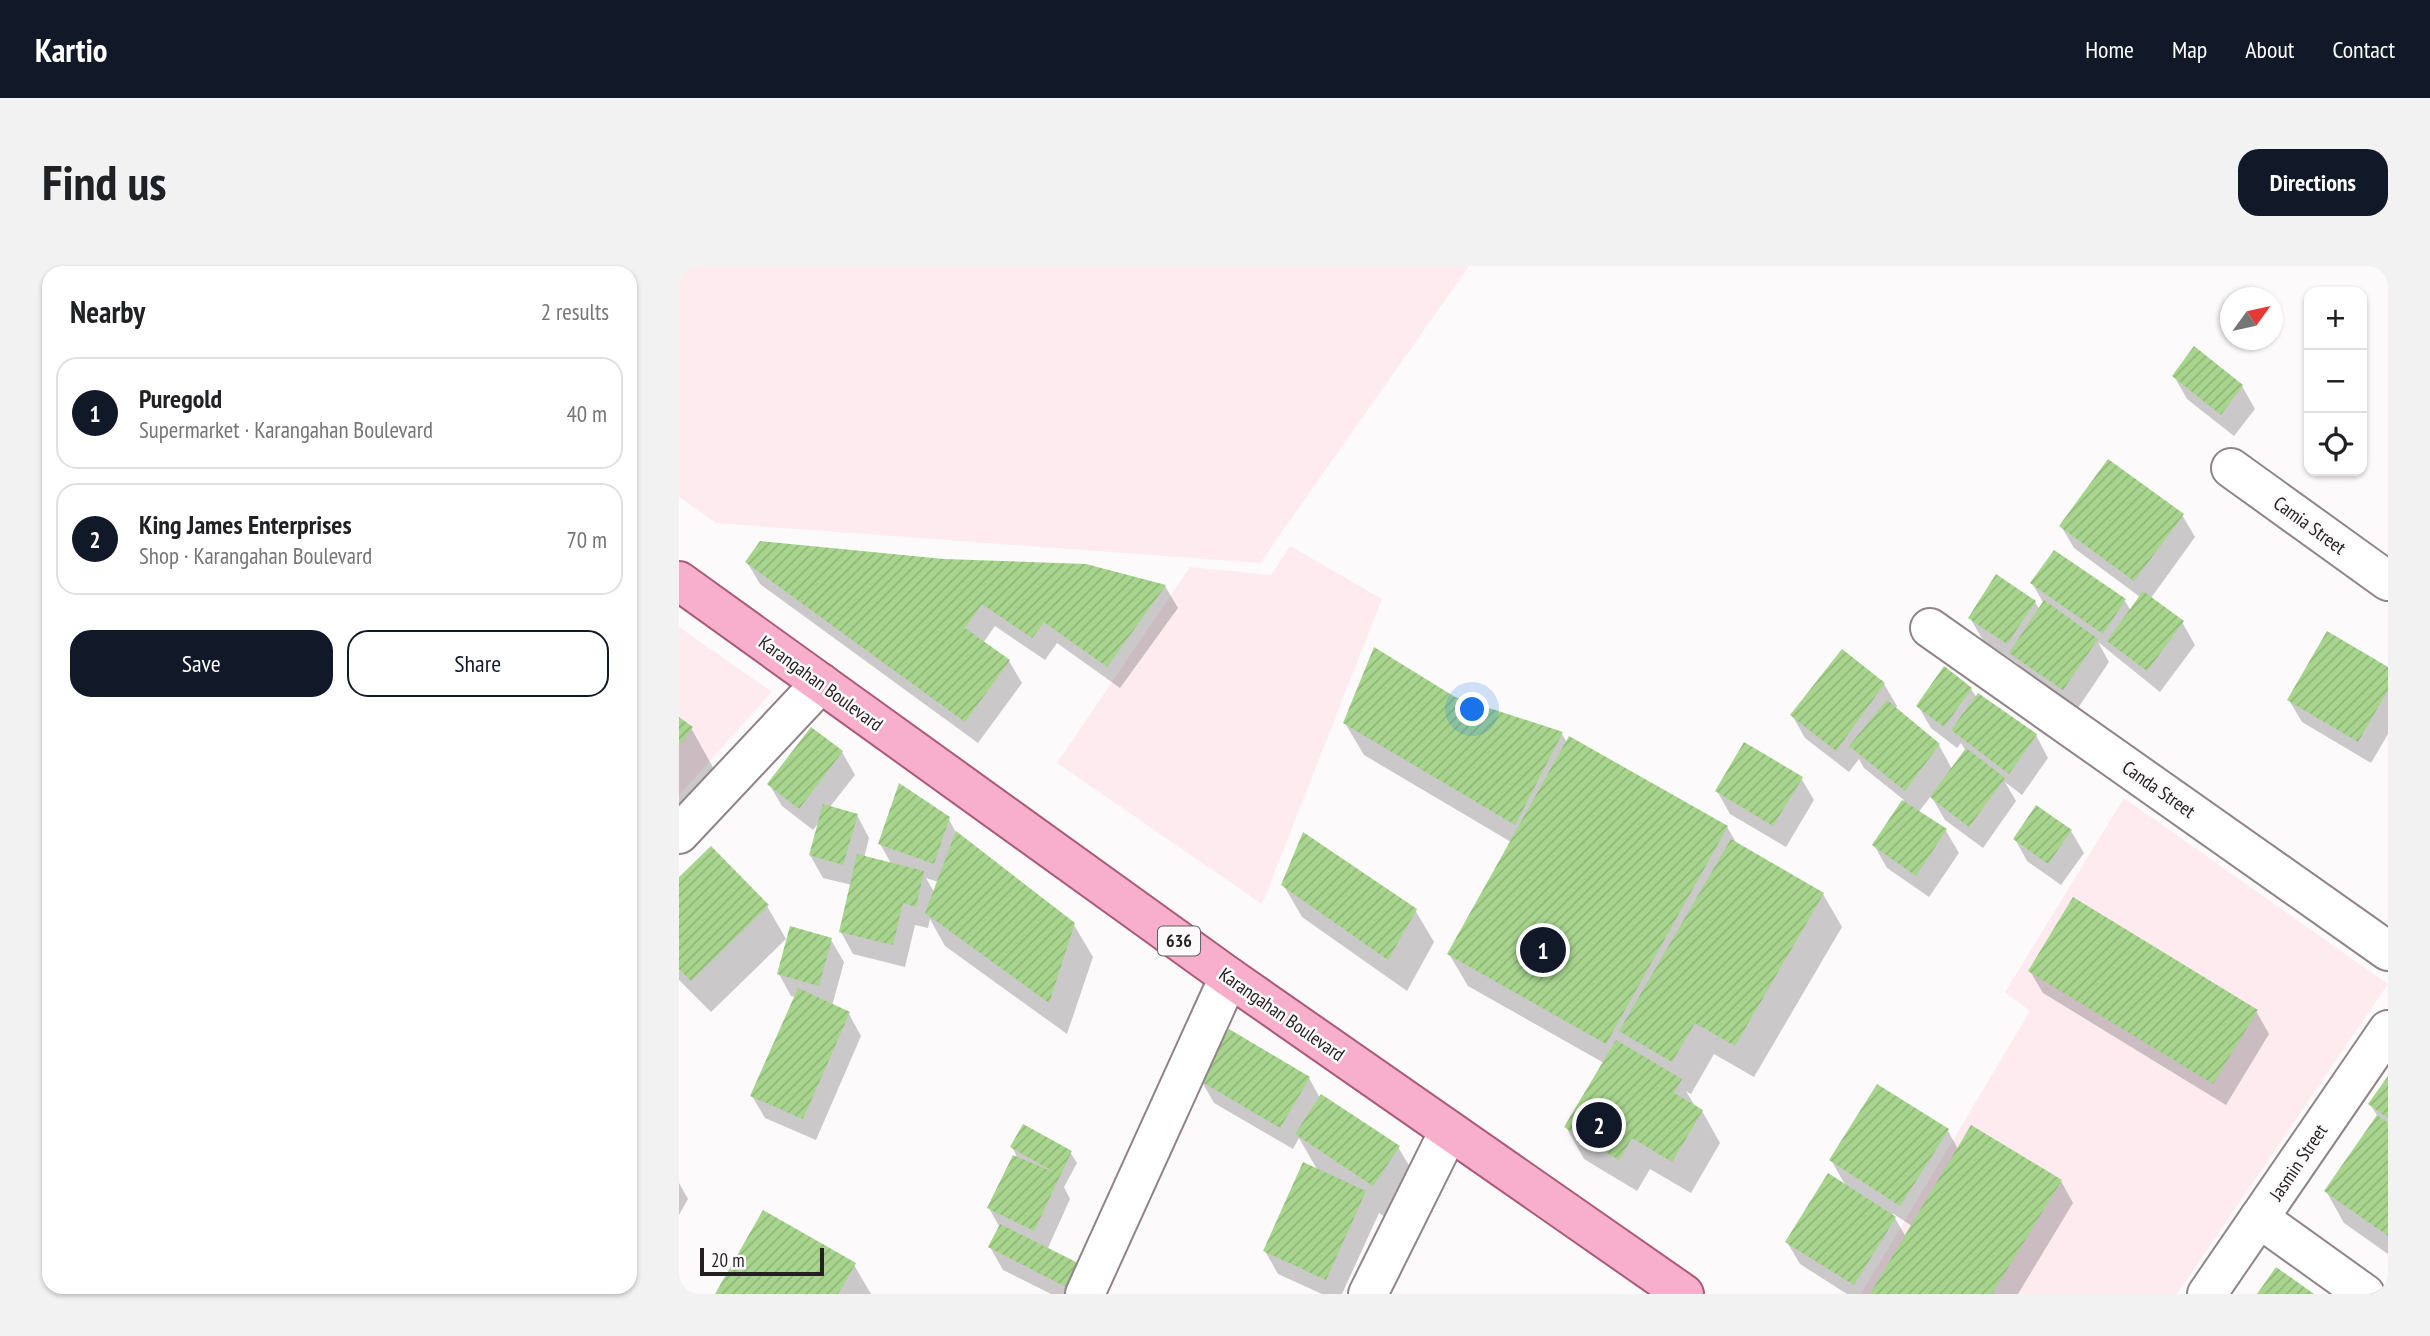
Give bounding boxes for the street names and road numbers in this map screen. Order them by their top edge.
street label: Camia Street [2269,491,2351,560]
street label: Karangahan Boulevard [754,630,888,736]
street label: Canda Street [2118,755,2201,823]
road number: 636 [1158,926,1200,956]
street label: Karangahan Boulevard [1215,962,1349,1066]
street label: Jasmin Street [2263,1119,2333,1206]

